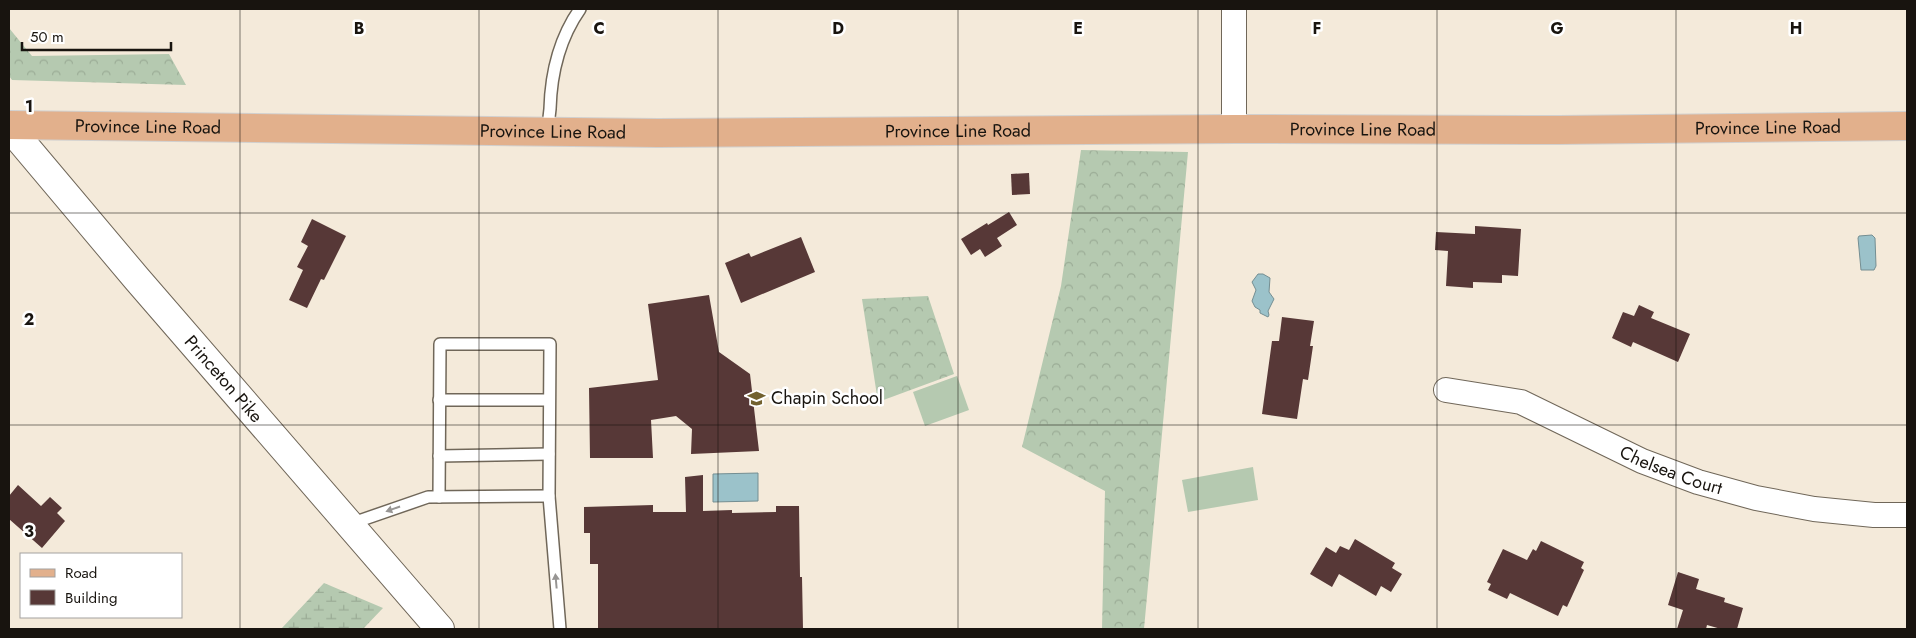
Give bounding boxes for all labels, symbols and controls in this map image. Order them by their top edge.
text: B [354,17,364,40]
text: C [593,17,605,40]
text: D [832,17,844,40]
text: E [1073,17,1083,40]
text: F [1313,17,1321,40]
text: G [1550,17,1564,40]
text: H [1790,17,1802,40]
scale bar [22,20,171,52]
text: 50 m [30,26,64,48]
text: 1 [25,95,33,118]
street label: Province Line Road [75,113,221,141]
street label: Province Line Road [1695,114,1841,141]
street label: Province Line Road [1290,116,1436,143]
street label: Province Line Road [885,117,1031,144]
street label: Province Line Road [480,118,626,146]
text: 2 [24,308,34,331]
street label: Princeton Pike [178,330,269,428]
place label: Chapin School [771,385,883,411]
school or university icon: Chapin School [747,388,767,408]
street label: Chelsea Court [1615,439,1726,501]
one-way arrow [386,506,401,513]
text: 3 [24,520,34,543]
legend [20,553,182,618]
text: Road [65,562,97,584]
one-way arrow [552,572,560,588]
text: Building [65,587,117,609]

